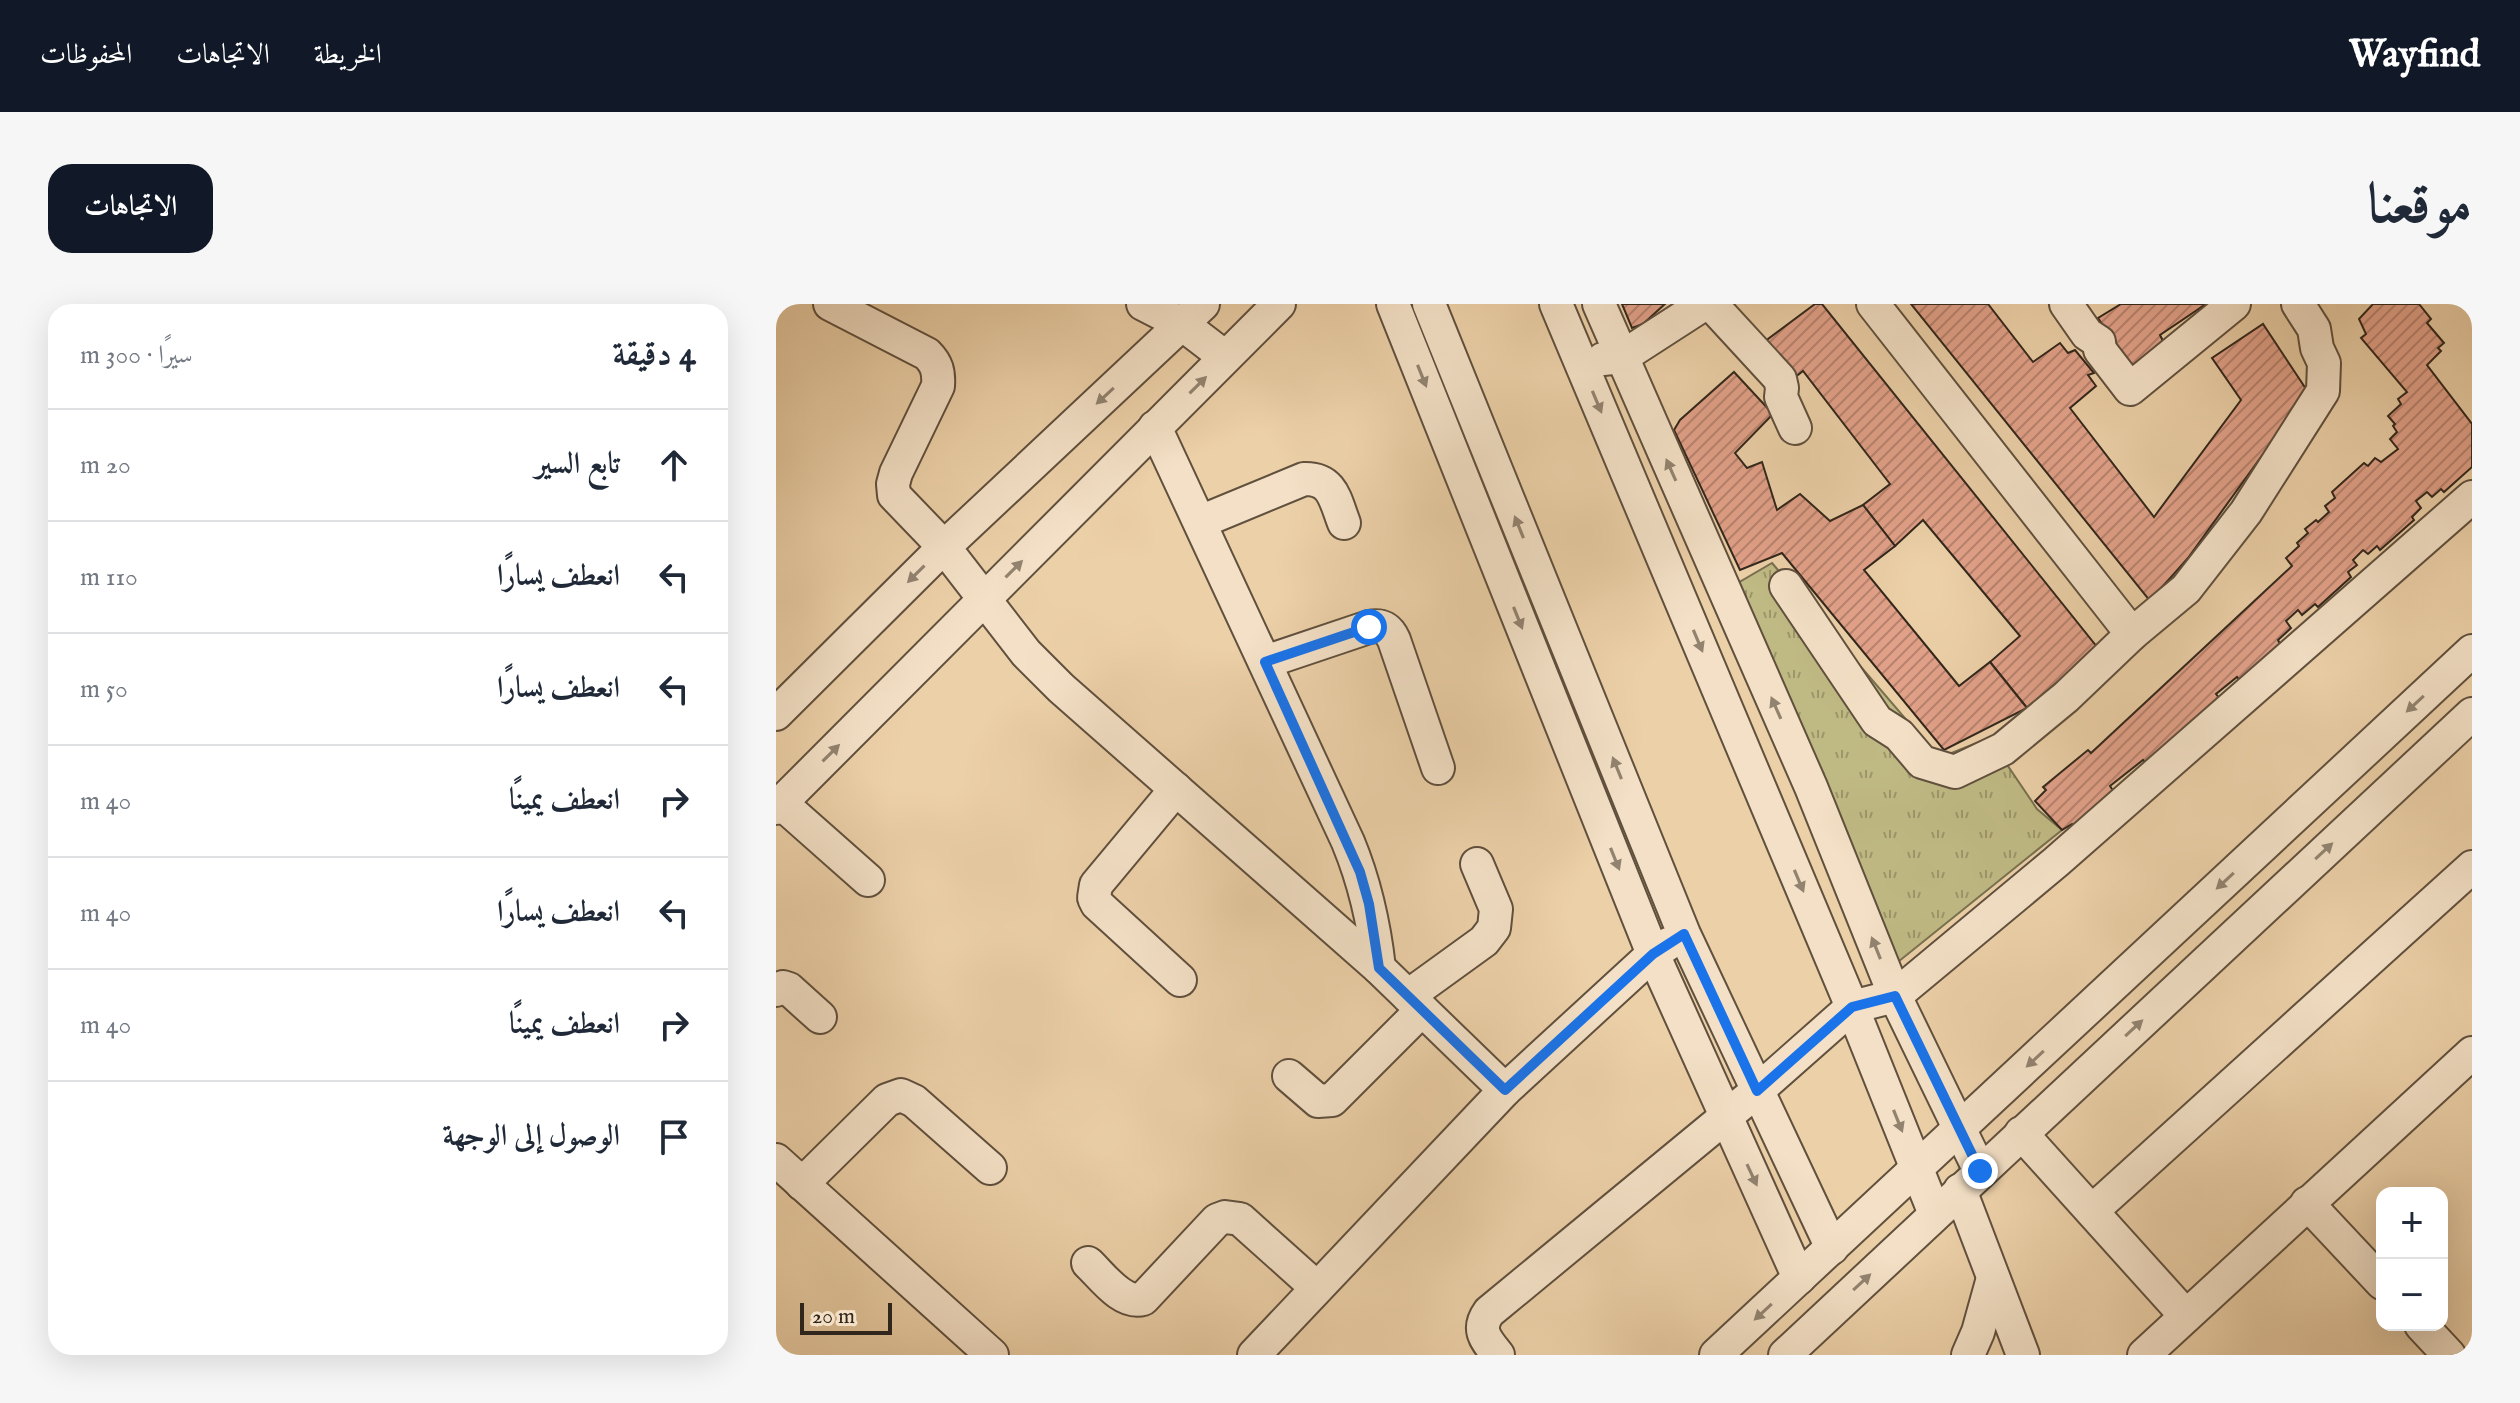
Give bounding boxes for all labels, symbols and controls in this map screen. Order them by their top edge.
text: Wayfind [2349,32,2480,80]
text: المحفوظات [40,38,132,73]
text: الاتجاهات [176,38,270,73]
text: الخريطة [314,38,382,73]
button: الاتجاهات [48,164,213,253]
text: موقعنا [2367,171,2472,242]
text: 4 دقيقة [613,333,696,376]
text: سيرًا · 300 m [80,339,193,372]
one-way arrow [1416,364,1429,388]
one-way arrow [1188,376,1207,394]
one-way arrow [1096,386,1115,404]
one-way arrow [1591,390,1604,414]
icon: ahead [652,443,696,487]
text: تابع السير [535,446,620,484]
text: 20 m [80,449,131,482]
one-way arrow [1665,458,1678,482]
one-way arrow [1513,515,1526,539]
icon: left [652,555,696,599]
text: انعطف يسارًا [497,558,620,596]
one-way arrow [1004,560,1023,579]
text: 110 m [80,561,138,594]
one-way arrow [907,564,926,583]
one-way arrow [1512,606,1525,630]
route start [1351,609,1387,645]
one-way arrow [1692,629,1705,653]
icon: left [652,667,696,711]
text: انعطف يسارًا [497,670,620,708]
text: 50 m [80,673,128,706]
one-way arrow [2406,694,2425,712]
one-way arrow [1769,696,1783,720]
one-way arrow [821,744,840,763]
one-way arrow [1610,756,1623,780]
icon: right [652,779,696,823]
text: انعطف يمينًا [509,782,620,820]
text: 40 m [80,785,131,818]
one-way arrow [2315,843,2334,861]
one-way arrow [1609,847,1622,871]
one-way arrow [1792,869,1805,893]
one-way arrow [2216,872,2235,890]
icon: left [652,891,696,935]
text: انعطف يسارًا [497,894,620,932]
text: 40 m [80,897,131,930]
one-way arrow [1869,936,1882,960]
icon: right [652,1003,696,1047]
text: انعطف يمينًا [509,1006,620,1044]
text: 40 m [80,1009,131,1042]
one-way arrow [2124,1020,2143,1038]
one-way arrow [2026,1049,2045,1067]
one-way arrow [1892,1109,1905,1133]
icon: arrive [652,1115,696,1159]
text: الوصول إلى الوجهة [443,1118,620,1156]
route end [1962,1153,1998,1189]
one-way arrow [1745,1163,1758,1187]
map controls [2376,1187,2448,1331]
button: + [2376,1187,2448,1259]
button: − [2376,1259,2448,1331]
one-way arrow [1852,1274,1871,1292]
scale bar [800,1299,892,1335]
text: 20 m [812,1303,855,1331]
one-way arrow [1753,1303,1772,1321]

